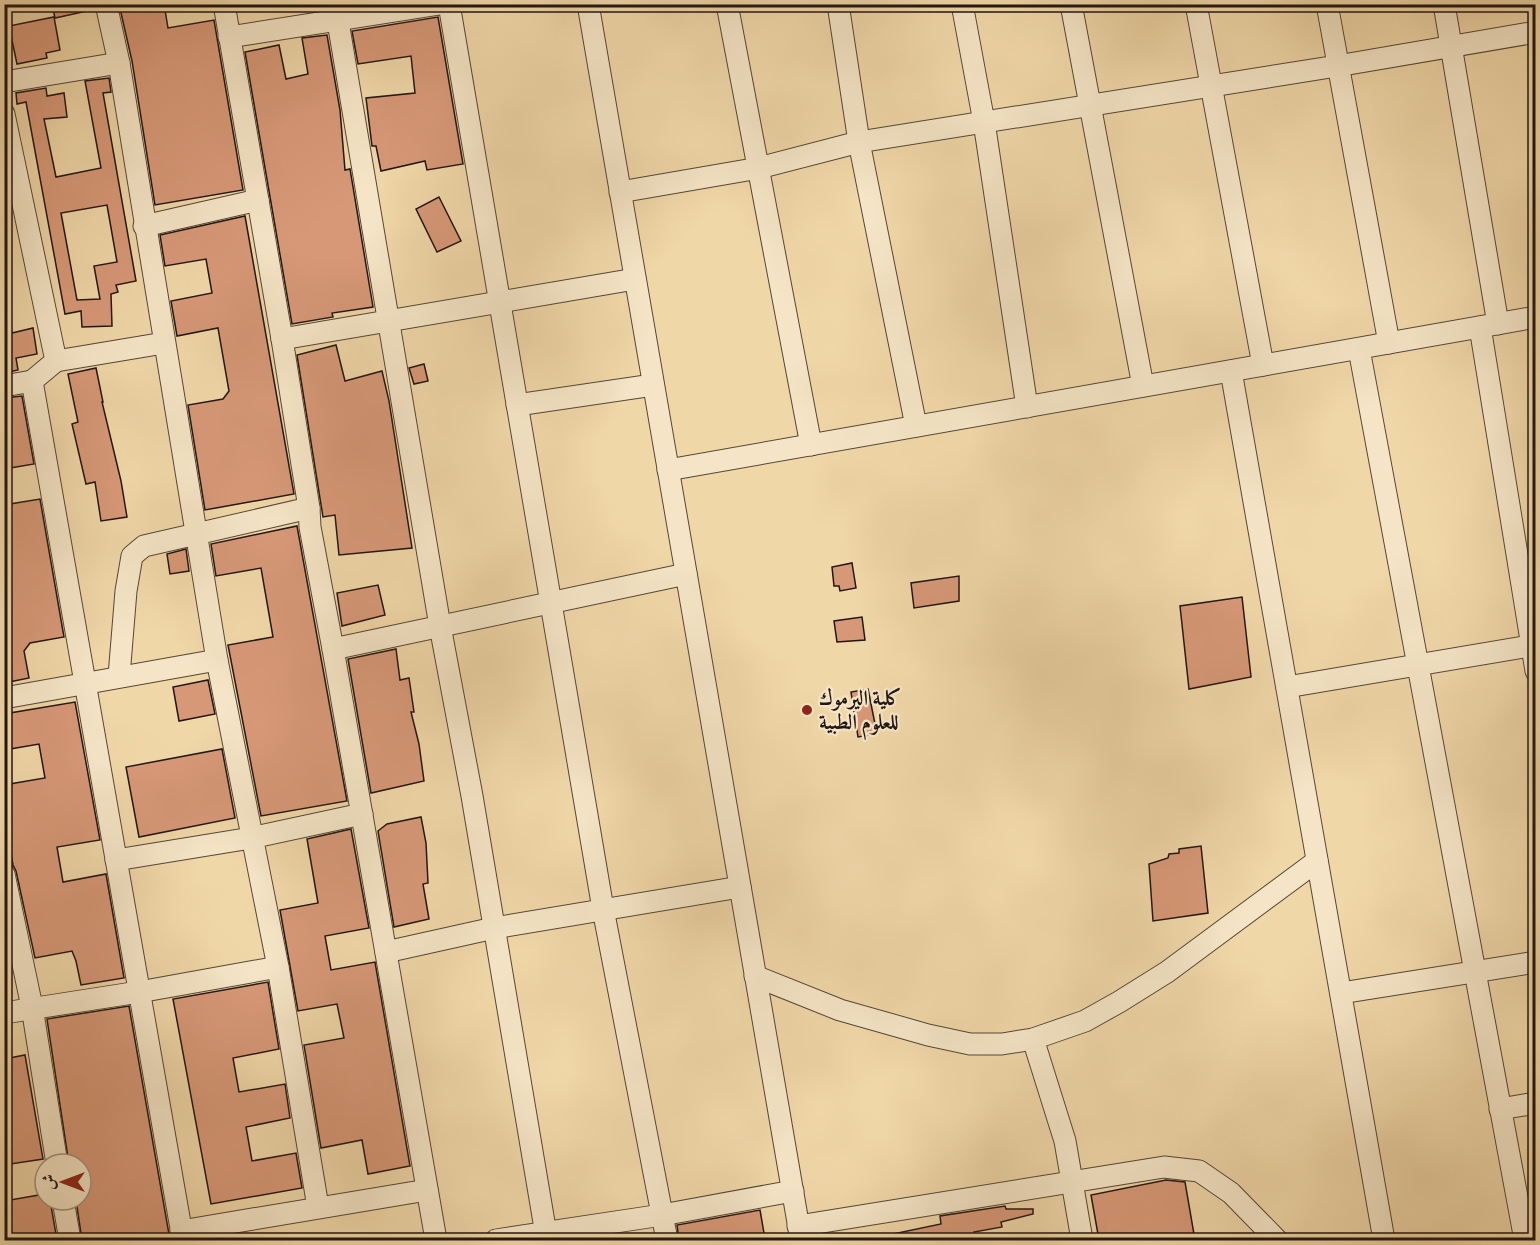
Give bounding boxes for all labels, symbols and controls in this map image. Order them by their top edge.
place label: كلية اليرموك للعلوم الطبية [819,686,902,741]
marker: كلية اليرموك للعلوم الطبية [800,703,814,717]
north arrow [33,1152,93,1212]
text: ش [39,1174,58,1190]

